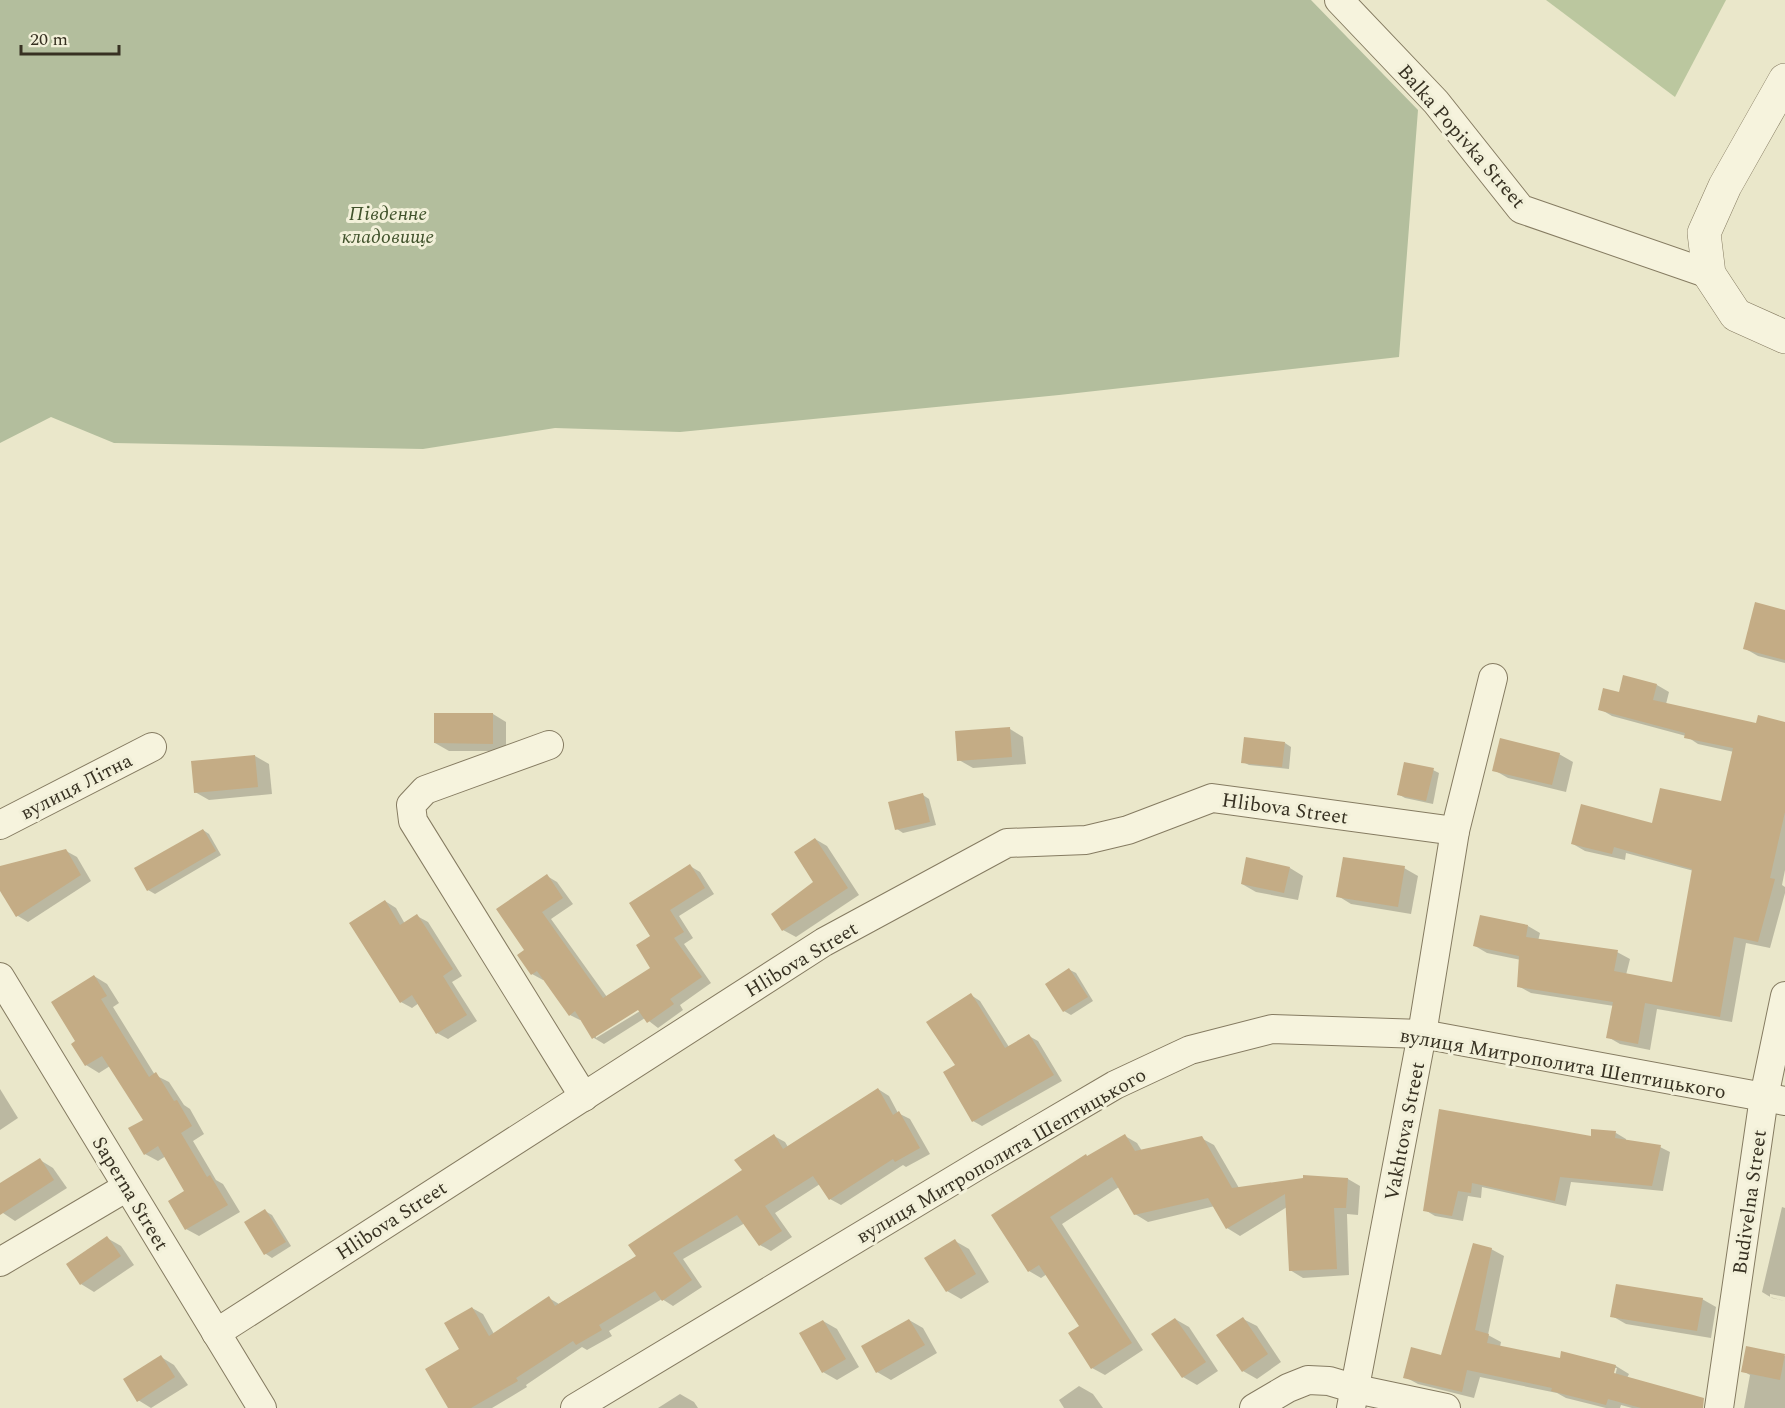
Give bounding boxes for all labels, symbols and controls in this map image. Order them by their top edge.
scale bar [21,18,118,56]
text: 20 m [30,26,68,53]
street label: Balka Popivka Street [1390,58,1533,215]
park label: Південне кладовище [342,199,434,252]
street label: вулиця Літна [15,746,138,828]
street label: Hlibova Street [1220,785,1350,833]
street label: Hlibova Street [739,914,864,1006]
street label: вулиця Митрополита Шептицького [1397,1020,1728,1107]
street label: Vakhtova Street [1377,1059,1433,1203]
street label: вулиця Митрополита Шептицького [851,1060,1152,1252]
street label: Budivelna Street [1725,1128,1775,1276]
street label: Saperna Street [84,1131,176,1256]
street label: Hlibova Street [330,1174,453,1268]

